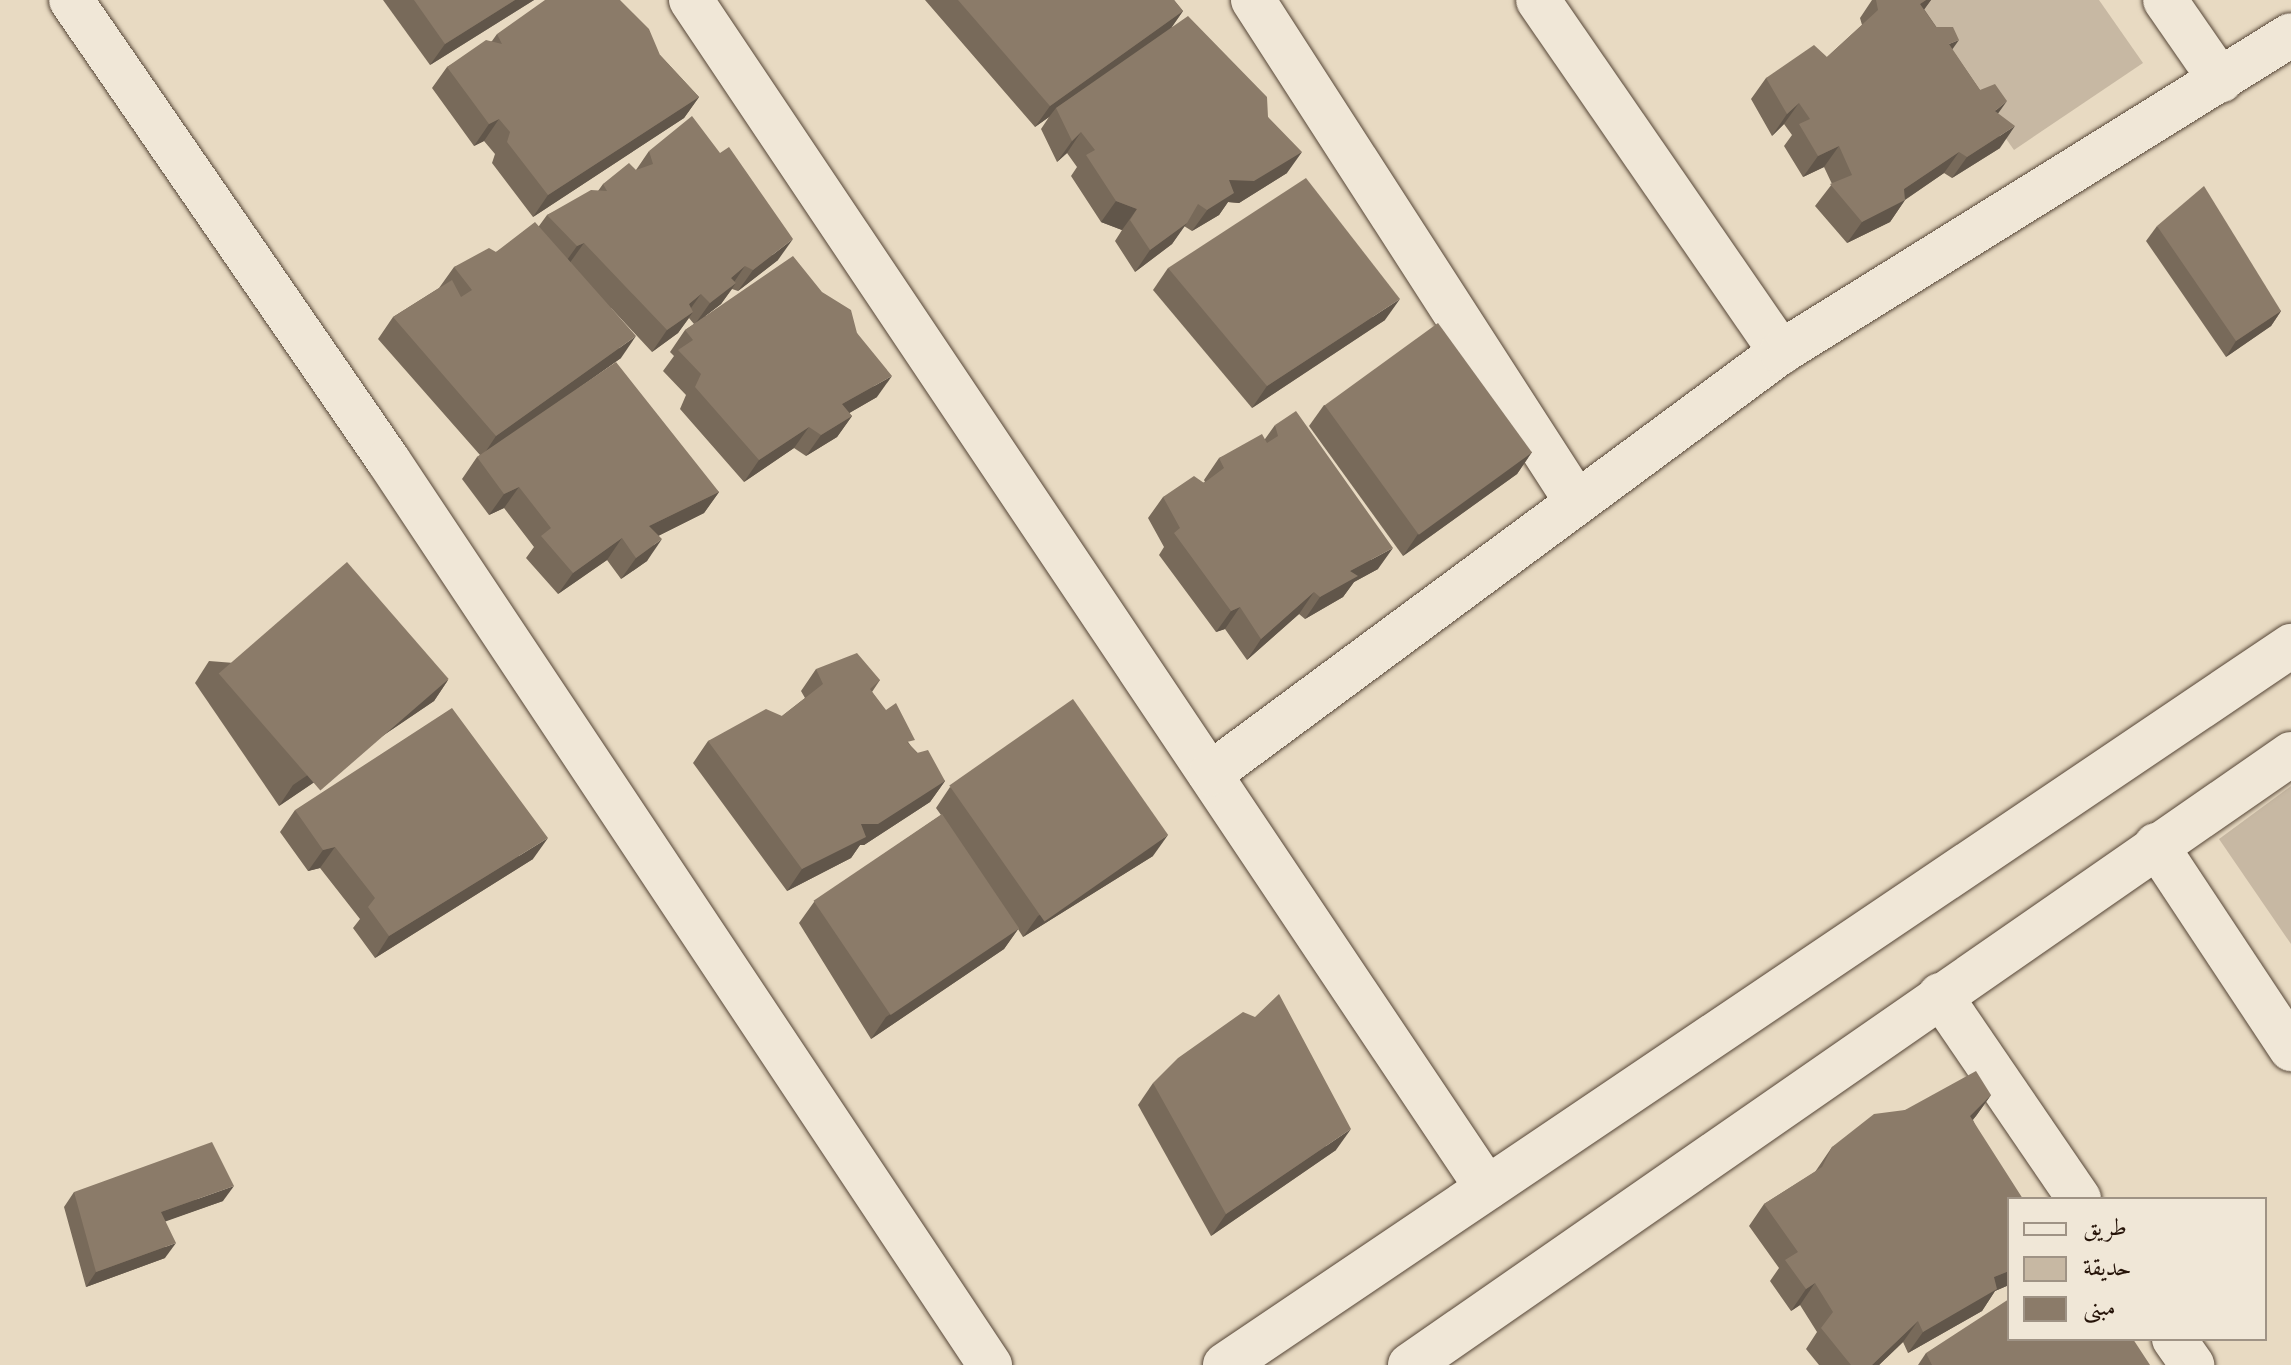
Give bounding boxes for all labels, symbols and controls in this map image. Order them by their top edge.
legend [2007,1197,2267,1341]
text: طريق [2083,1212,2127,1246]
text: حديقة [2083,1252,2132,1286]
text: مبنى [2083,1292,2116,1326]

